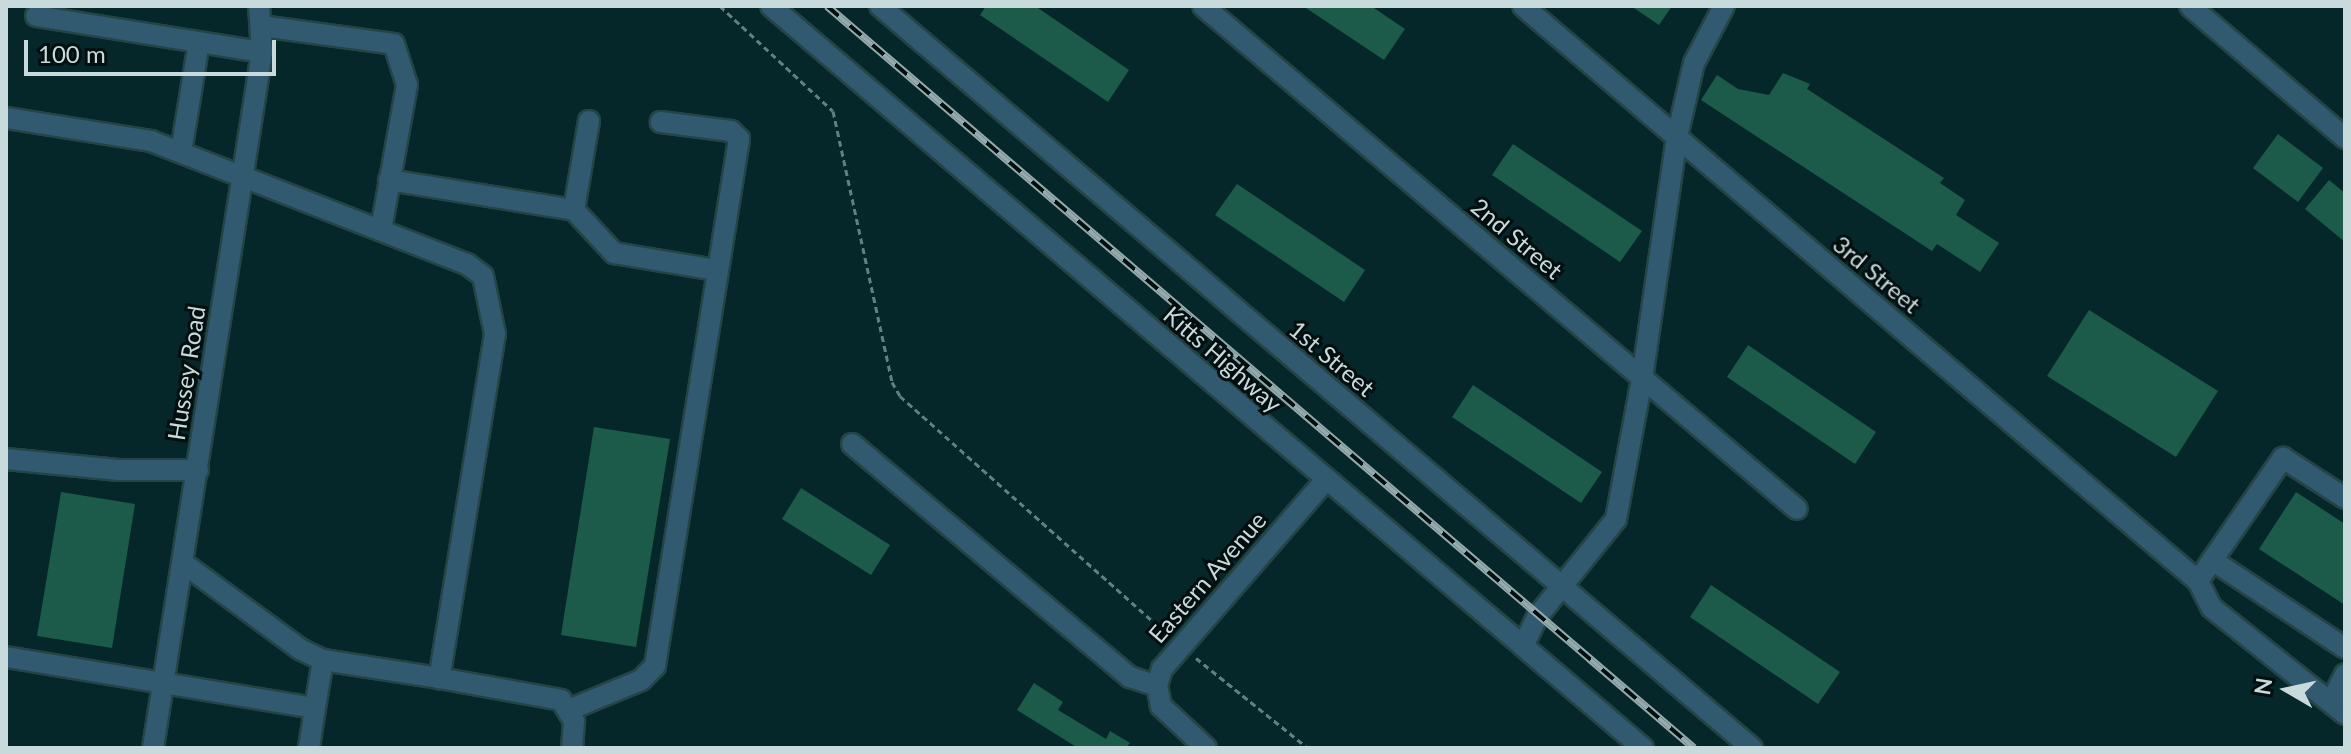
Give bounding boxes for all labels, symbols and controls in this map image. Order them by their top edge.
scale bar [28,24,280,74]
text: 100 m [38,39,106,68]
street label: 2nd Street [1466,192,1568,284]
street label: 3rd Street [1828,229,1926,319]
street label: Kitts Highway [1158,300,1288,418]
street label: Hussey Road [161,303,211,443]
street label: 1st Street [1284,314,1380,402]
street label: Eastern Avenue [1142,505,1272,649]
north arrow [2247,650,2327,730]
text: N [2248,676,2277,697]

